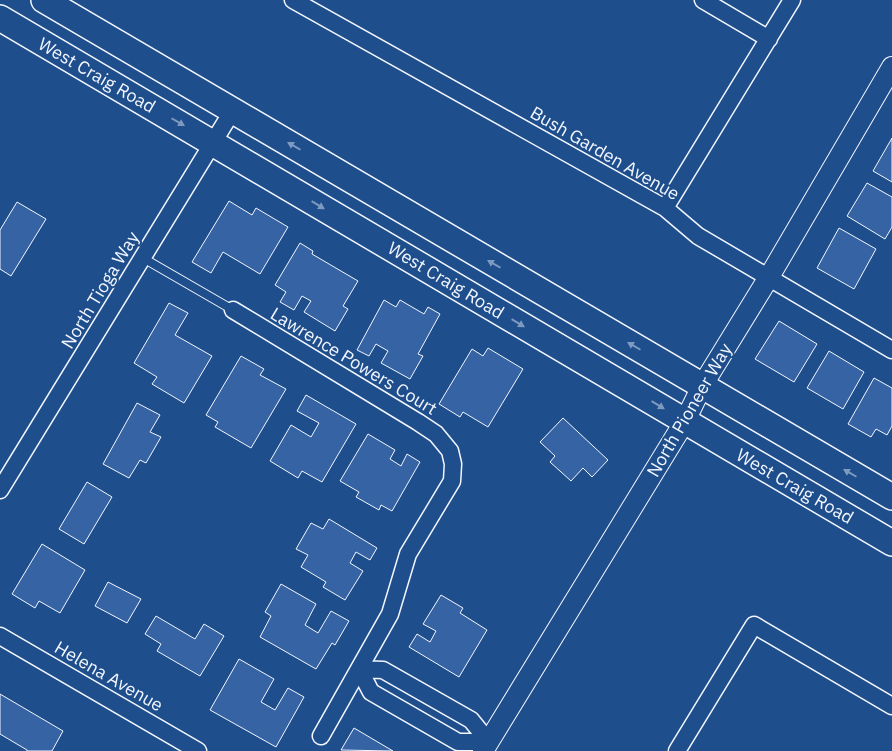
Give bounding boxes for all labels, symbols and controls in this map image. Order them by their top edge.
street label: West Craig Road [34,32,160,118]
street label: Bush Garden Avenue [526,101,684,205]
one-way arrow [172,118,185,127]
one-way arrow [287,142,300,151]
one-way arrow [312,200,325,209]
street label: North Tioga Way [56,227,144,353]
street label: West Craig Road [384,236,508,324]
one-way arrow [488,259,501,268]
street label: Lawrence Powers Court [266,302,442,420]
one-way arrow [512,318,525,327]
street label: North Pioneer Way [641,339,737,481]
one-way arrow [628,342,641,351]
one-way arrow [652,401,665,410]
street label: West Craig Road [732,443,858,529]
one-way arrow [843,468,857,477]
street label: Helena Avenue [51,636,167,716]

